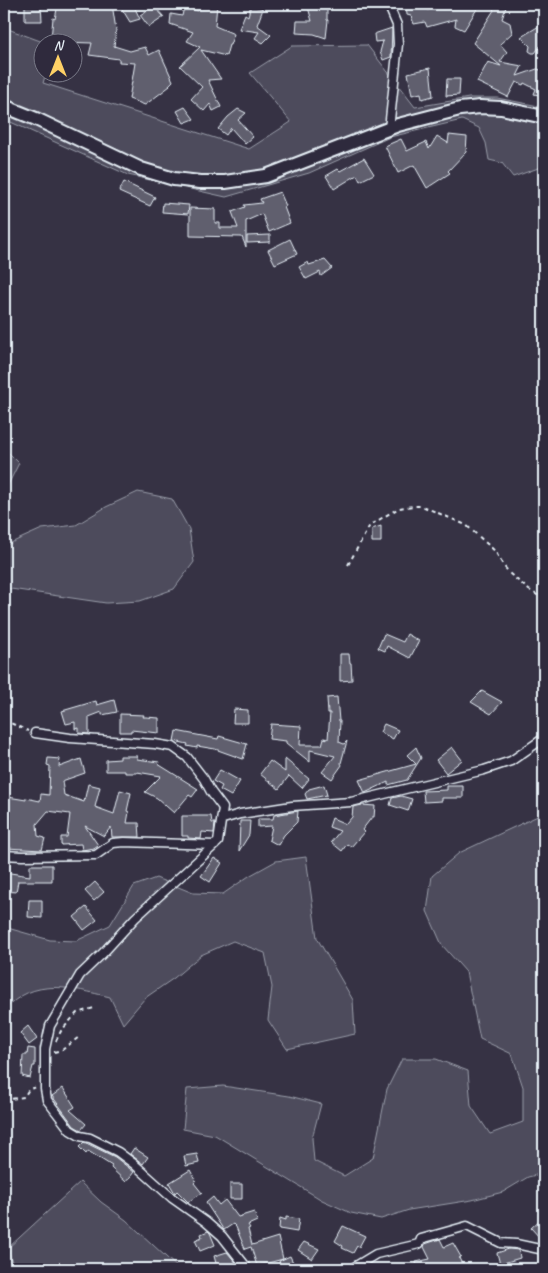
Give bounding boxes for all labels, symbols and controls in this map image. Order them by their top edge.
north arrow [32,32,82,82]
text: N [54,37,65,54]

